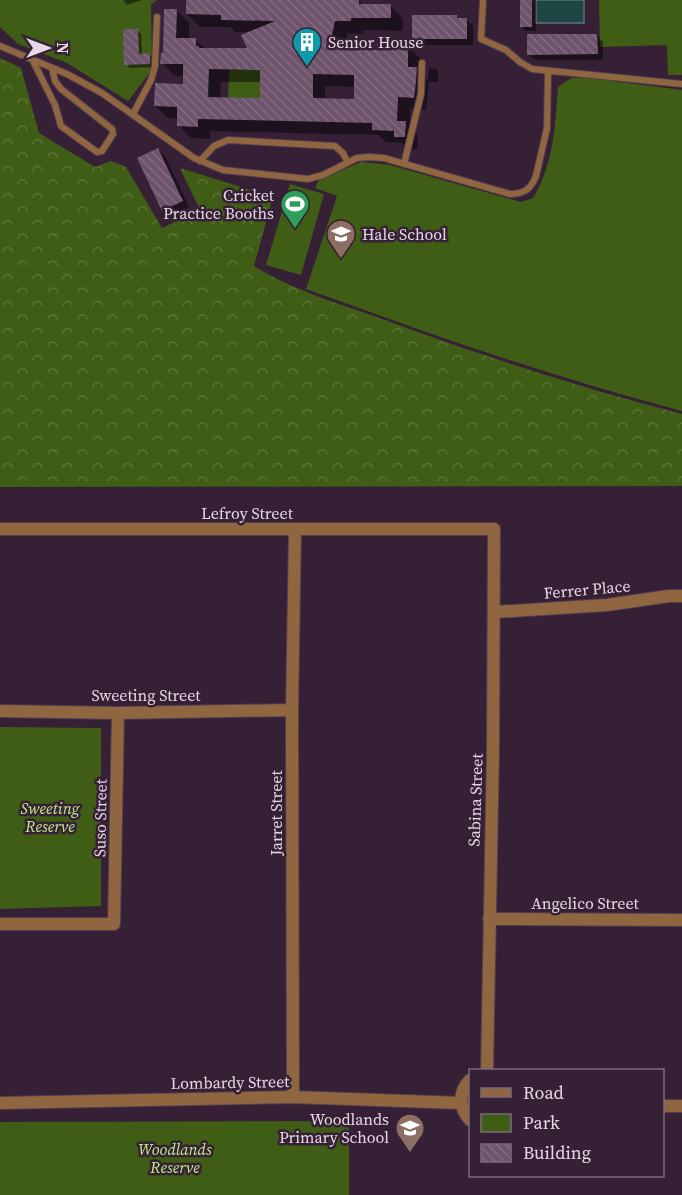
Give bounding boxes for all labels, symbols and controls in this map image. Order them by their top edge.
north arrow [18,18,78,78]
building icon: Senior House [291,26,323,68]
place label: Senior House [328,31,423,53]
text: N [52,42,74,54]
place label: Cricket Practice Booths [163,184,275,224]
sports icon: Cricket Practice Booths [279,188,311,230]
school or university icon: Hale School [325,218,357,260]
place label: Hale School [362,223,447,245]
street label: Lefroy Street [201,502,294,524]
street label: Ferrer Place [543,574,631,604]
street label: Sweeting Street [91,684,201,706]
street label: Sabina Street [462,752,488,847]
street label: Jarret Street [265,769,287,857]
street label: Suso Street [88,778,112,857]
park label: Sweeting Reserve [21,797,81,837]
street label: Angelico Street [531,892,640,914]
legend [469,1069,664,1177]
street label: Lombardy Street [170,1070,290,1094]
text: Road [523,1080,564,1105]
place label: Woodlands Primary School [279,1108,389,1148]
text: Park [523,1110,560,1135]
school or university icon: Woodlands Primary School [394,1112,426,1154]
park label: Woodlands Reserve [138,1138,212,1178]
text: Building [523,1140,591,1165]

